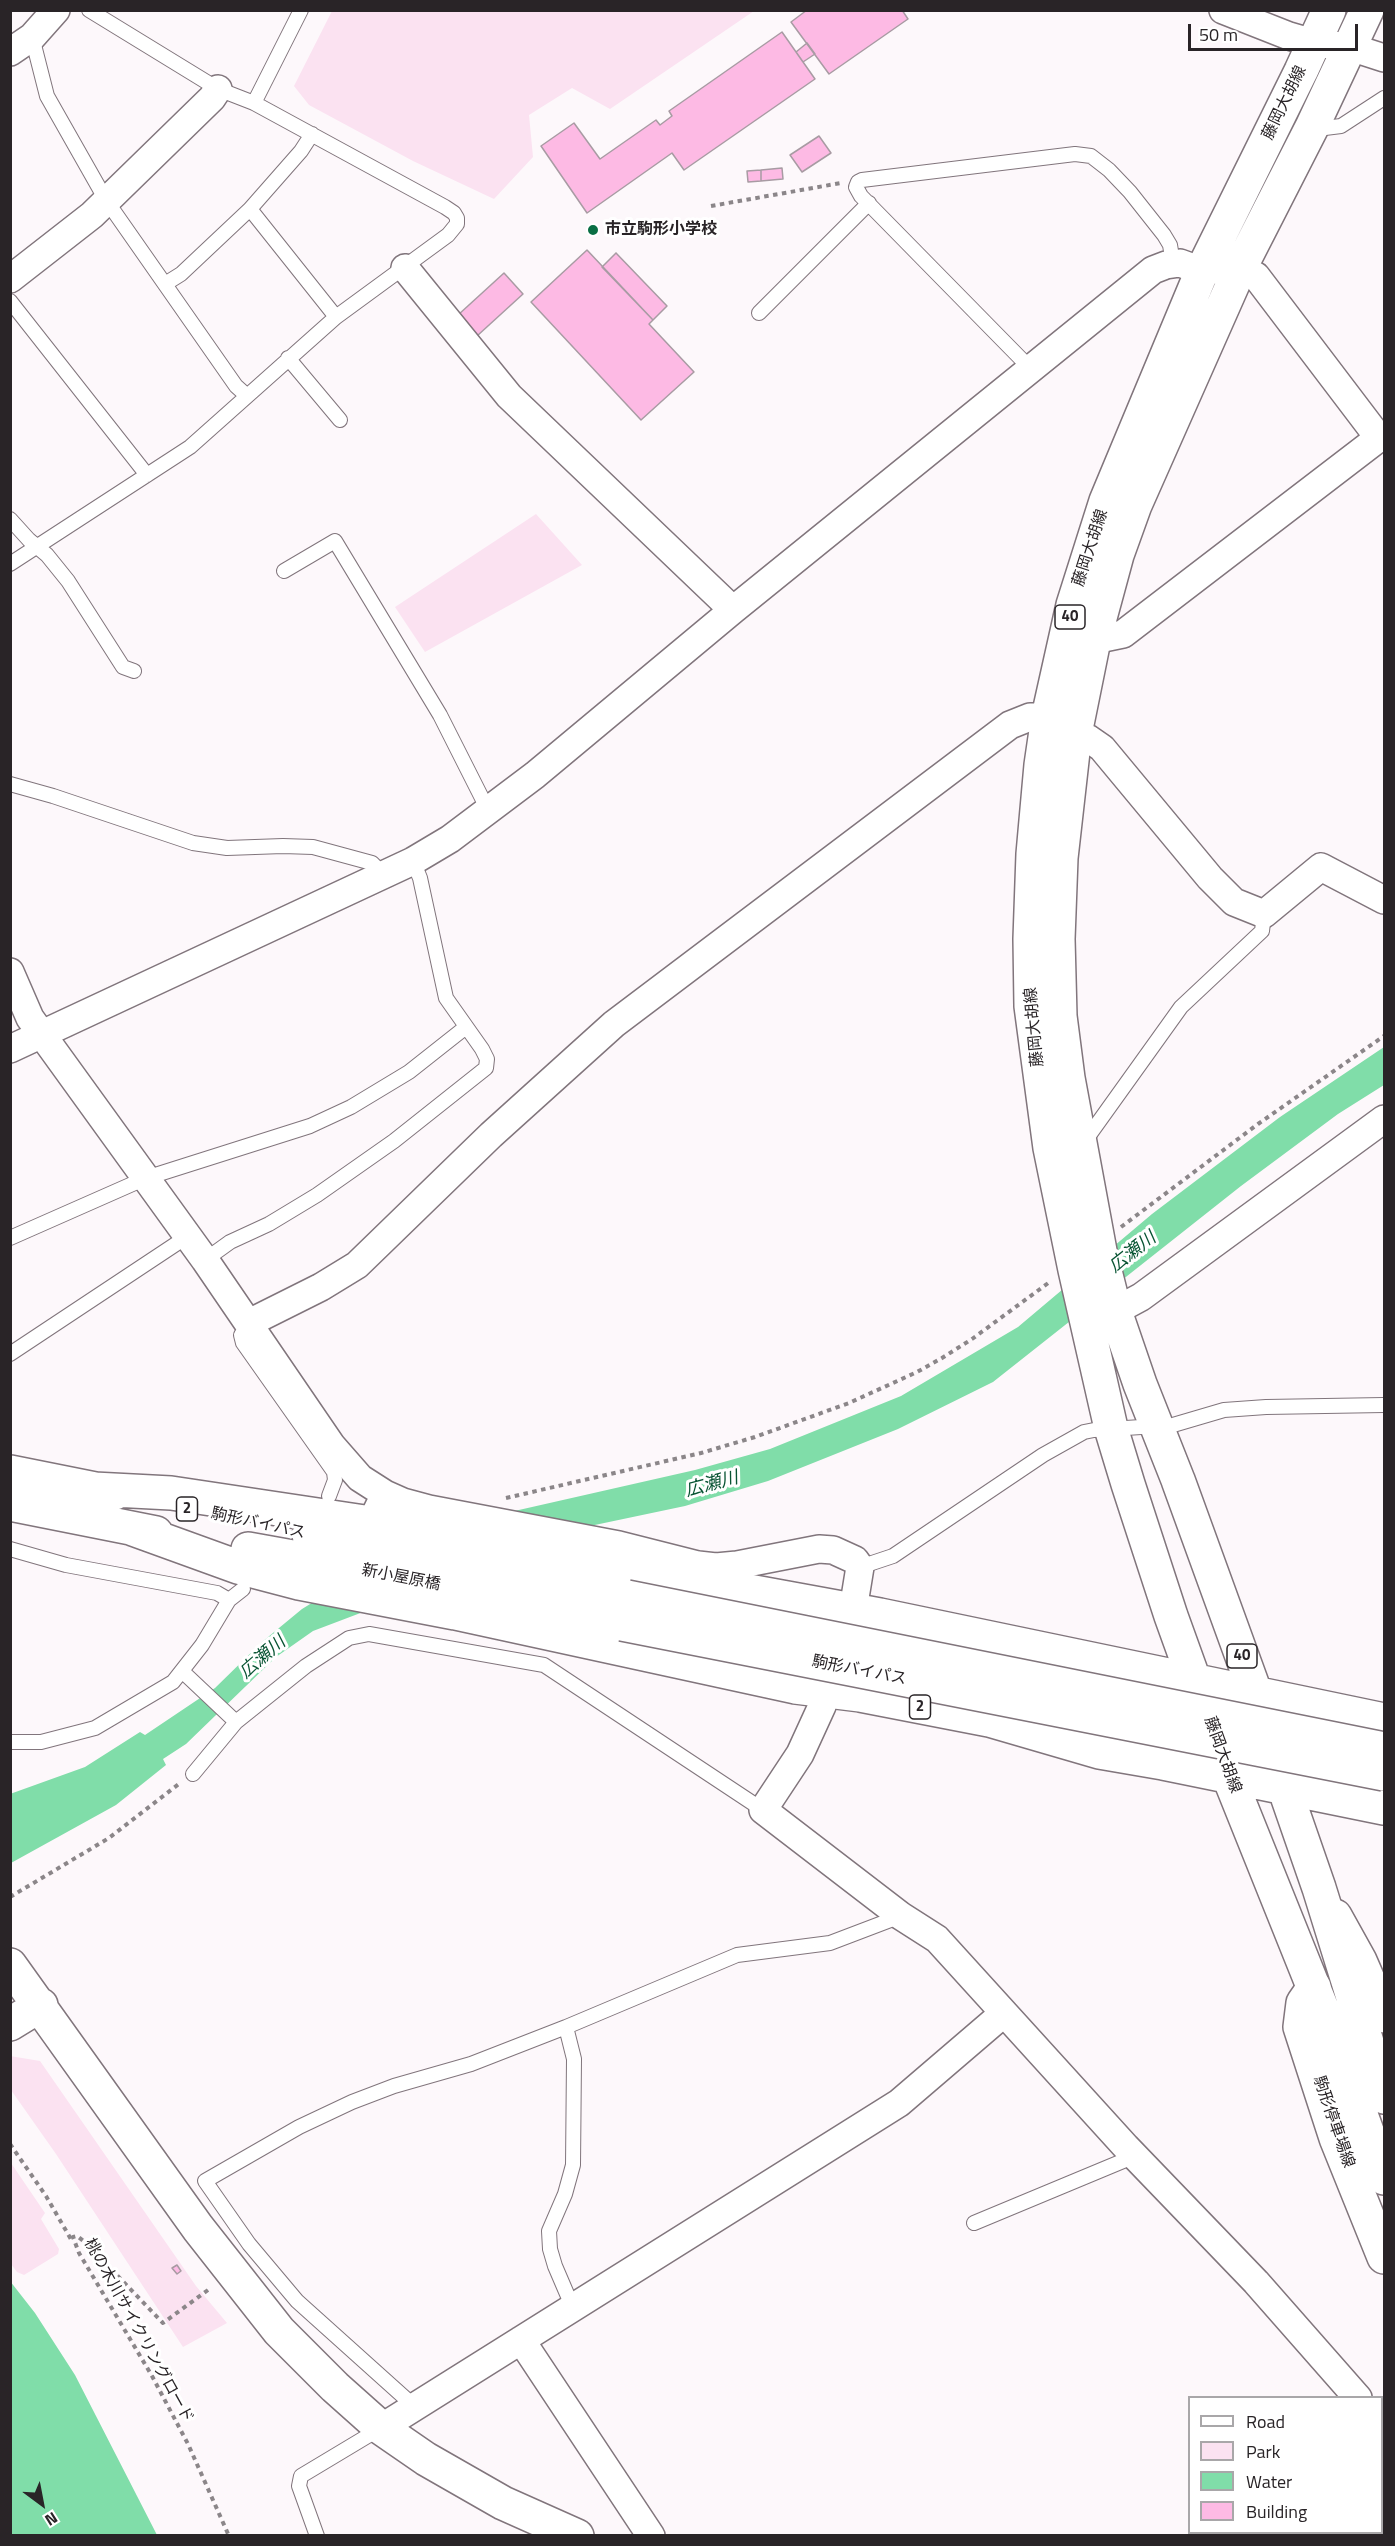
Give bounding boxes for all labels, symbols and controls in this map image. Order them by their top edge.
scale bar [1191,12,1360,50]
text: 50 m [1199,21,1238,48]
street label: 藤岡大胡線 [1259,63,1311,143]
place label: 市立駒形小学校 [605,220,717,240]
marker: 市立駒形小学校 [586,223,600,237]
street label: 藤岡大胡線 [1070,507,1112,589]
road number: 40 [1055,605,1085,629]
street label: 藤岡大胡線 [1022,986,1048,1068]
water label: 広瀬川 [1105,1228,1161,1278]
water label: 広瀬川 [683,1468,741,1502]
road number: 2 [176,1497,198,1521]
street label: 駒形バイパス [209,1505,307,1543]
street label: 新小屋原橋 [360,1561,442,1595]
water label: 広瀬川 [236,1632,290,1684]
road number: 40 [1227,1644,1257,1668]
street label: 駒形バイパス [810,1652,908,1690]
road number: 2 [910,1695,930,1719]
street label: 藤岡大胡線 [1199,1714,1245,1796]
street label: 駒形停車場線 [1308,2073,1358,2171]
street label: 桃の木川サイクリングロード [79,2235,197,2427]
legend [1188,2396,1383,2534]
text: Road [1246,2408,1285,2435]
text: Park [1246,2438,1280,2465]
text: Water [1246,2468,1292,2495]
north arrow [12,2474,72,2534]
text: Building [1246,2498,1307,2525]
text: N [40,2506,63,2532]

